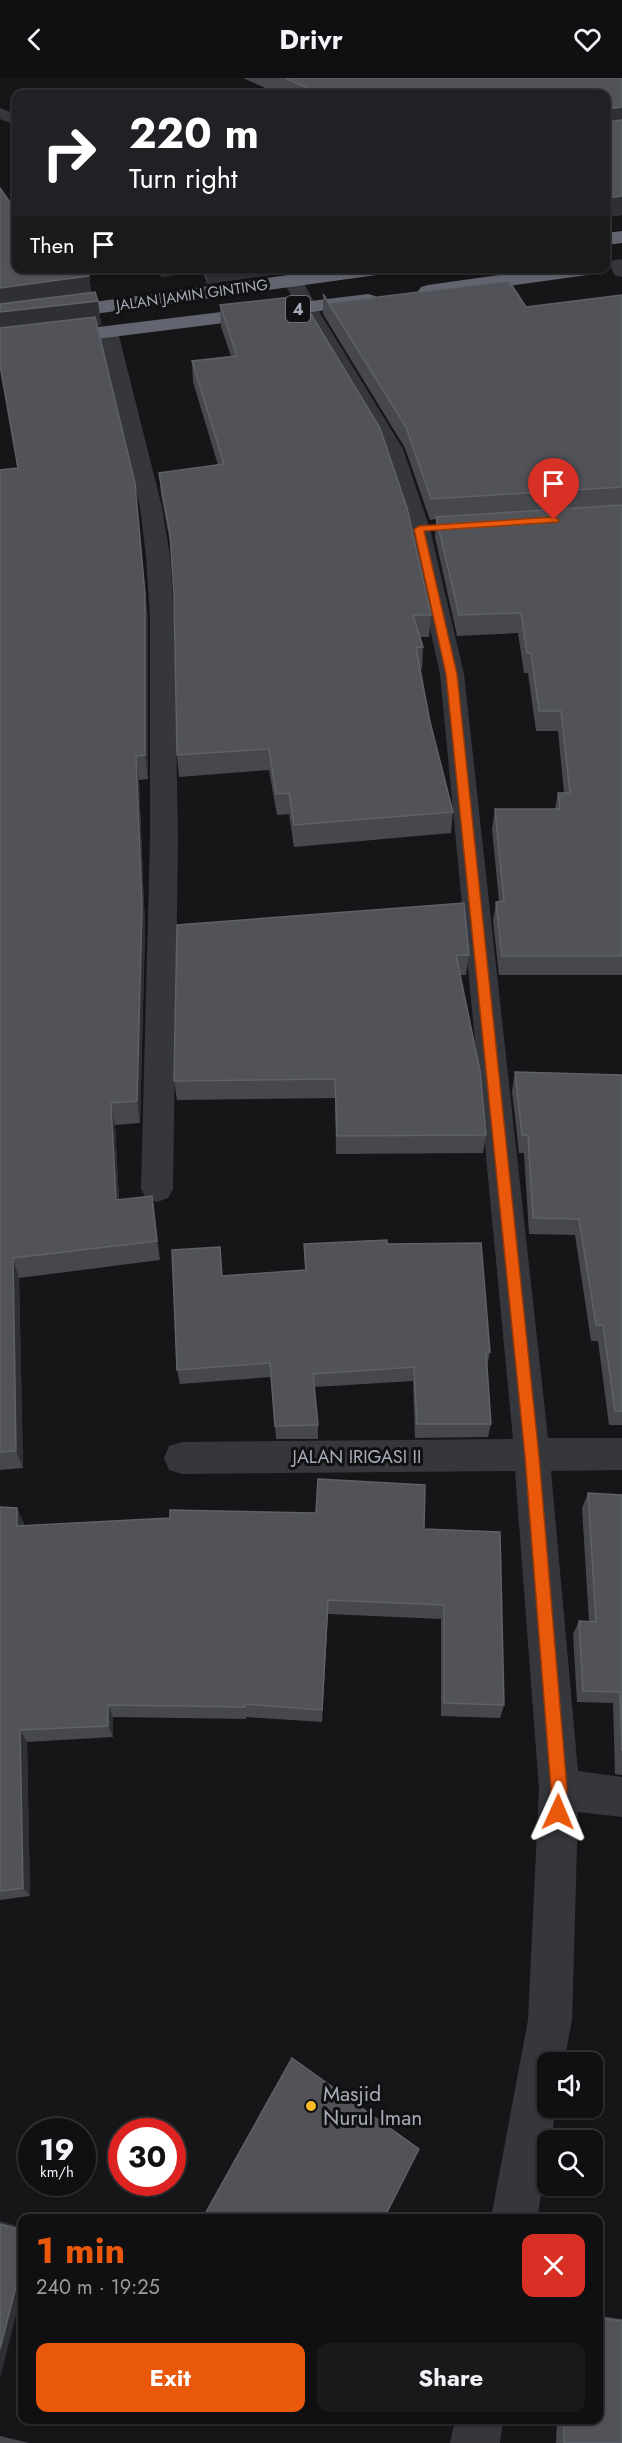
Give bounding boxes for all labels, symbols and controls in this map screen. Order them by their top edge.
text: Drivr [279,20,343,59]
icon: back [18,23,51,56]
icon: heart [571,23,604,56]
text: 220 m [129,103,259,164]
icon: right [30,114,108,192]
text: Turn right [129,159,237,198]
icon: arrive [87,228,120,261]
text: Then [30,229,75,261]
street label: JALAN JAMIN GINTING [113,273,269,317]
road number: 4 [286,296,310,322]
pin [528,458,579,520]
icon: arrive [537,467,570,500]
street label: JALAN IRIGASI II [291,1444,421,1470]
position arrow [526,1780,590,1844]
map controls [537,2052,603,2196]
button: sound [537,2052,603,2118]
place label: Masjid Nurul Iman [323,2079,422,2133]
marker: Masjid Nurul Iman [304,2099,318,2113]
speed limit sign: 30 [108,2118,186,2196]
text: 19 [39,2128,75,2171]
button: search [537,2130,603,2196]
text: km/h [40,2161,74,2183]
text: 1 min [36,2224,125,2276]
button: close [522,2234,585,2297]
text: 240 m · 19:25 [36,2273,160,2302]
button: Exit [36,2343,305,2412]
button: Share [317,2343,585,2412]

